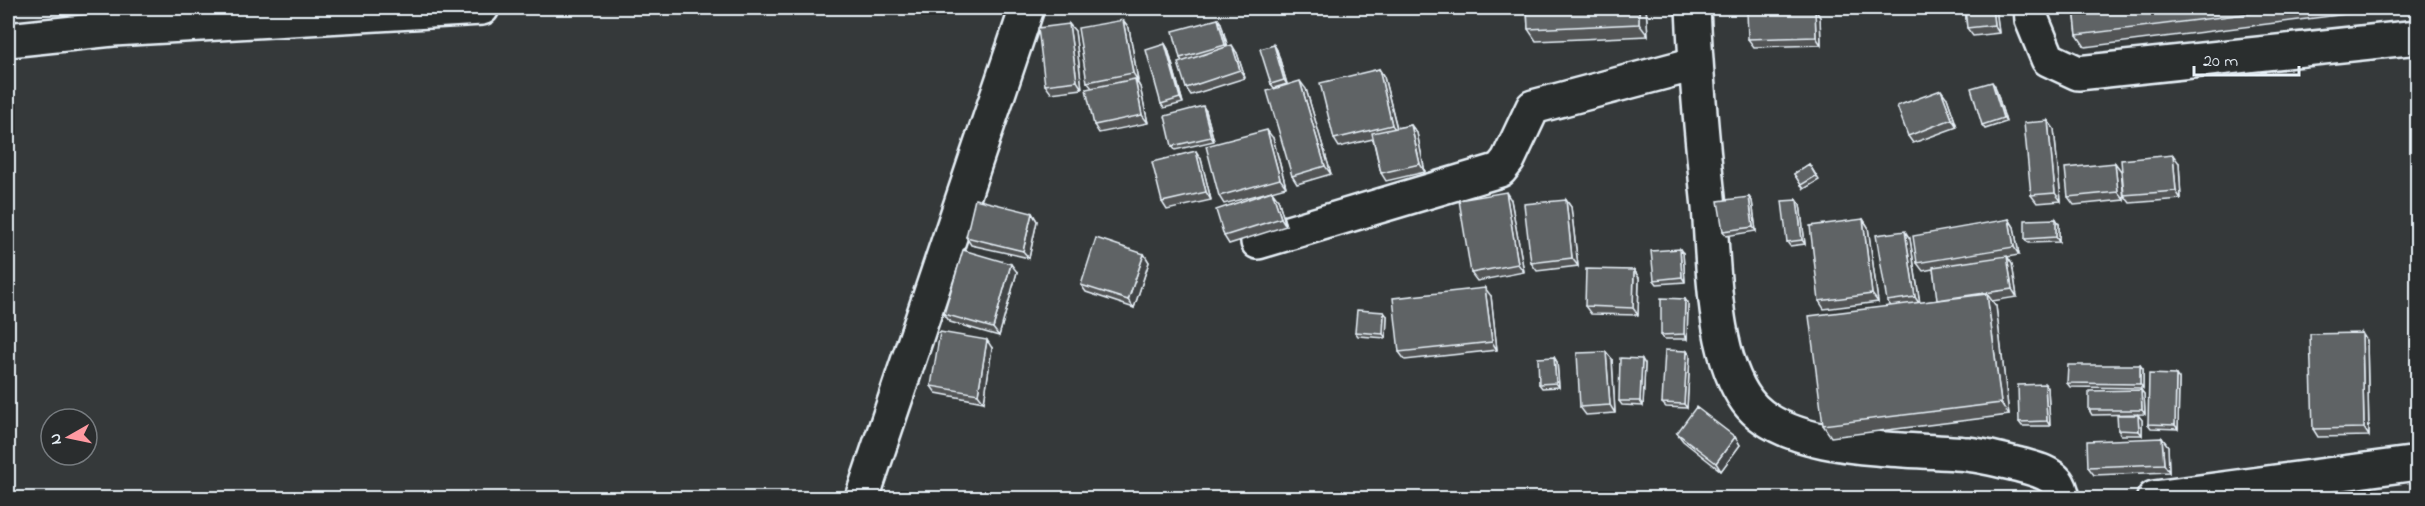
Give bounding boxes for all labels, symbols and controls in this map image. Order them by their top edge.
scale bar [2194,39,2299,77]
text: 20 m [2203,49,2238,75]
north arrow [39,407,99,467]
text: N [43,432,69,446]

